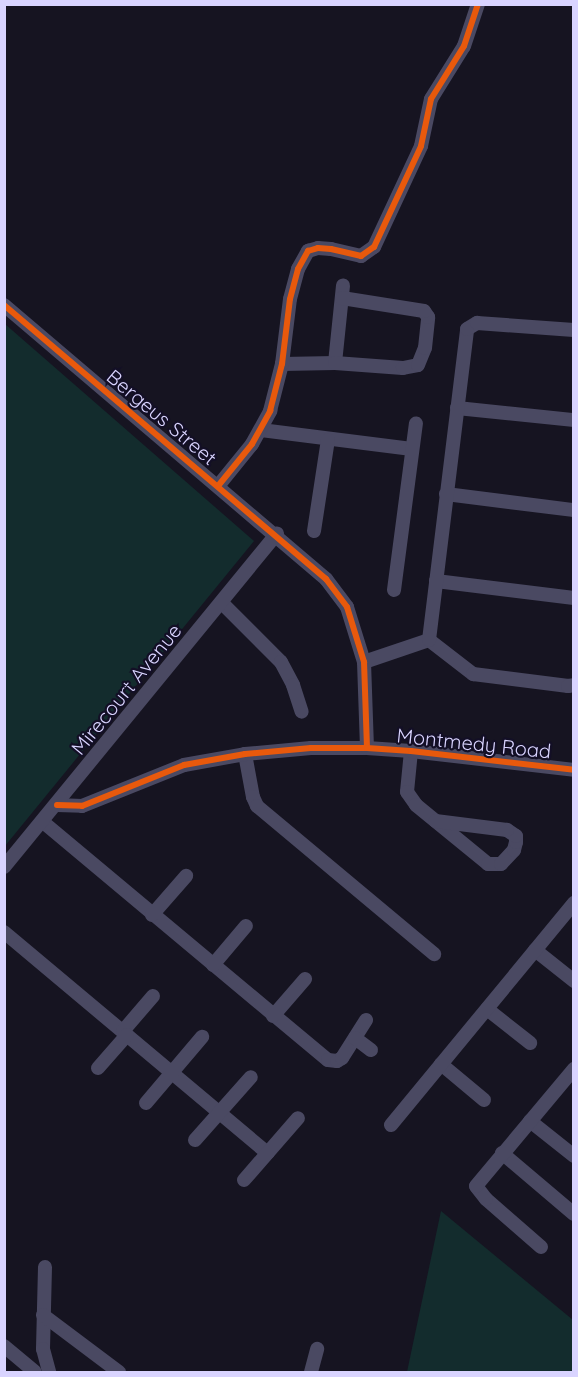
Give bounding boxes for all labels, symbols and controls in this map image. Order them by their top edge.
street label: Bergeus Street [102,364,222,470]
street label: Mirecourt Avenue [66,619,186,759]
street label: Montmedy Road [396,723,552,763]

